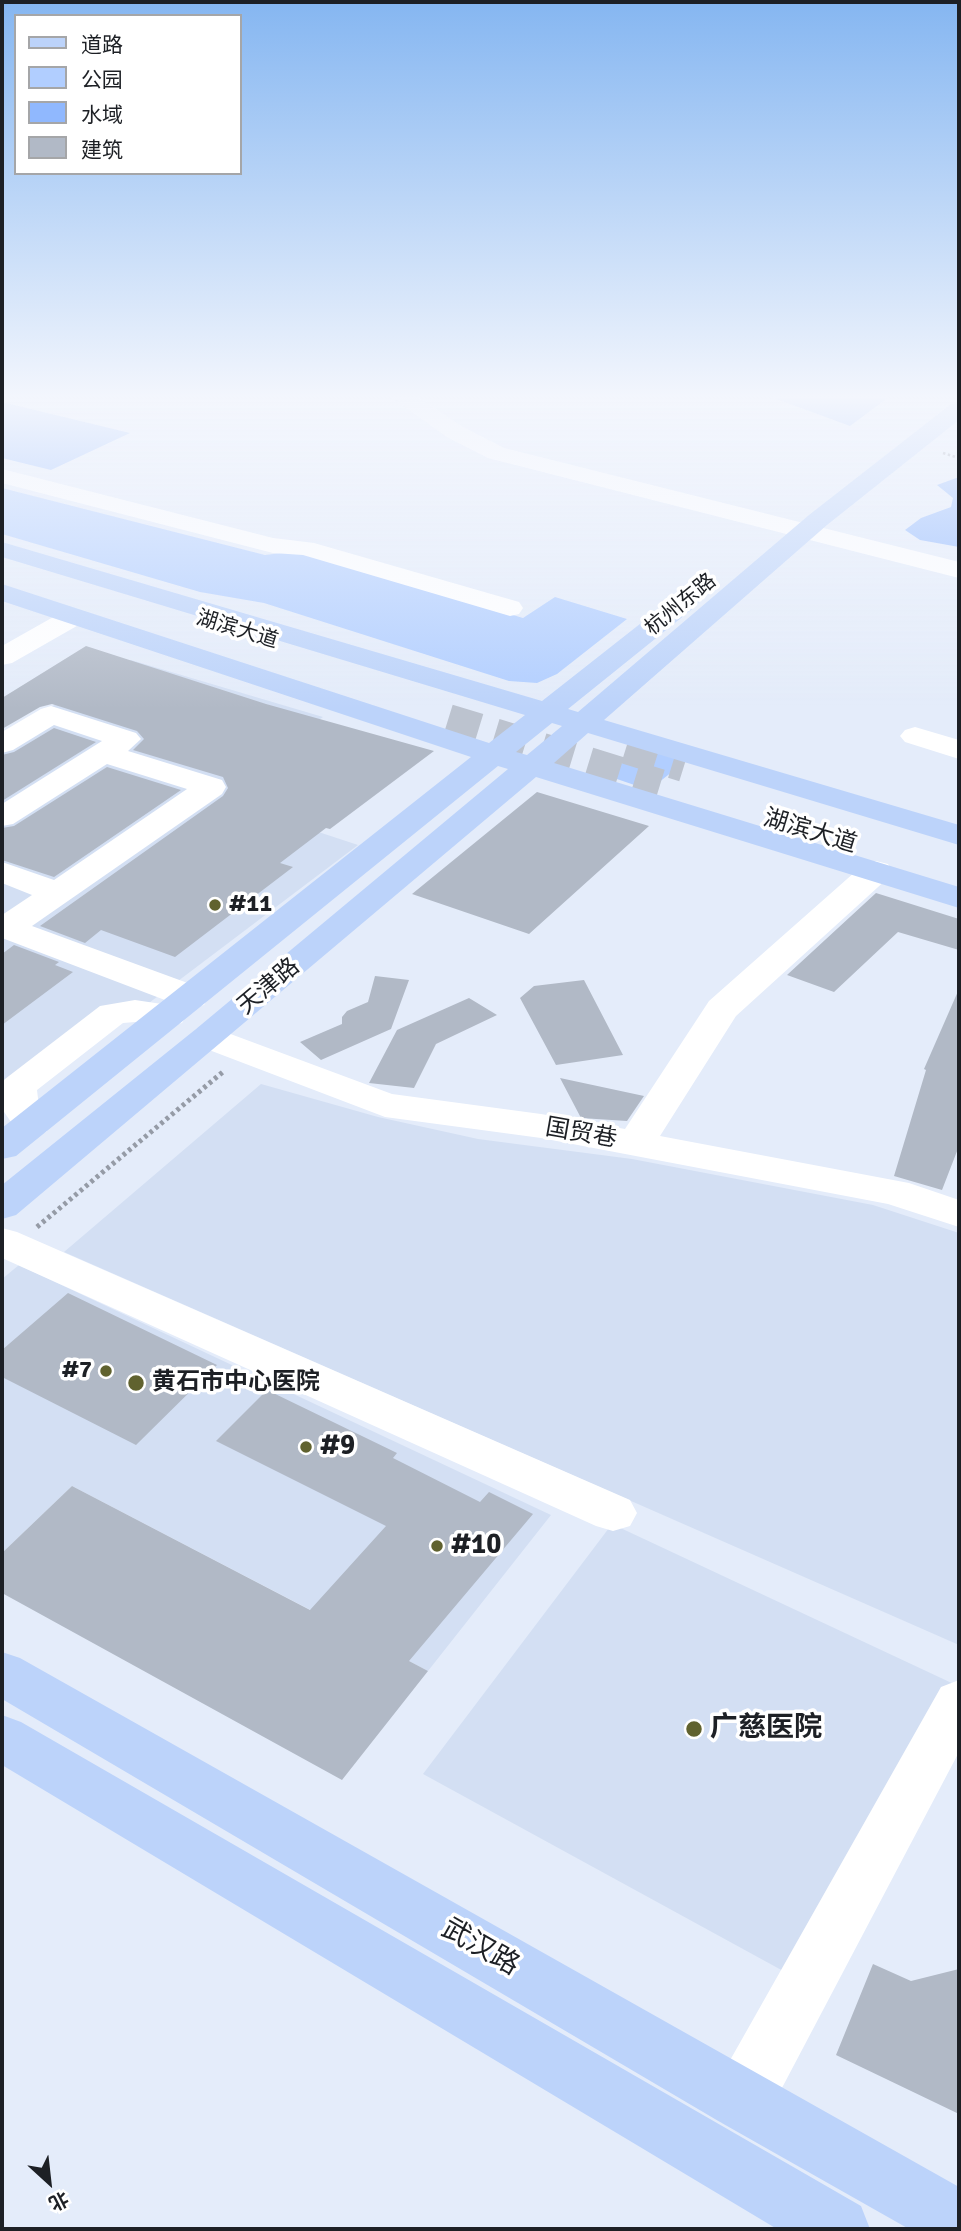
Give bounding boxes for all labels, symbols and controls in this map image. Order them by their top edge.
legend [14,14,242,175]
text: 道路 [81,32,123,58]
text: 公园 [81,67,123,93]
text: 水域 [81,102,123,128]
text: 建筑 [81,137,123,163]
street label: 杭州东路 [640,569,722,641]
street label: 湖滨大道 [193,606,281,654]
street label: 湖滨大道 [760,804,860,860]
place label: #11 [229,891,272,919]
marker: #11 [207,897,223,913]
street label: 天津路 [232,953,306,1021]
street label: 国贸巷 [543,1114,619,1154]
place label: #7 [62,1357,92,1385]
marker: #7 [98,1363,114,1379]
place label: 黄石市中心医院 [152,1369,320,1397]
marker: 黄石市中心医院 [126,1373,146,1393]
place label: #9 [320,1430,355,1464]
marker: #9 [298,1439,314,1455]
place label: #10 [451,1529,501,1563]
marker: #10 [429,1538,445,1554]
place label: 广慈医院 [710,1712,822,1746]
marker: 广慈医院 [684,1719,704,1739]
street label: 武汉路 [435,1912,525,1984]
north arrow [14,2147,84,2217]
text: 北 [45,2186,72,2216]

